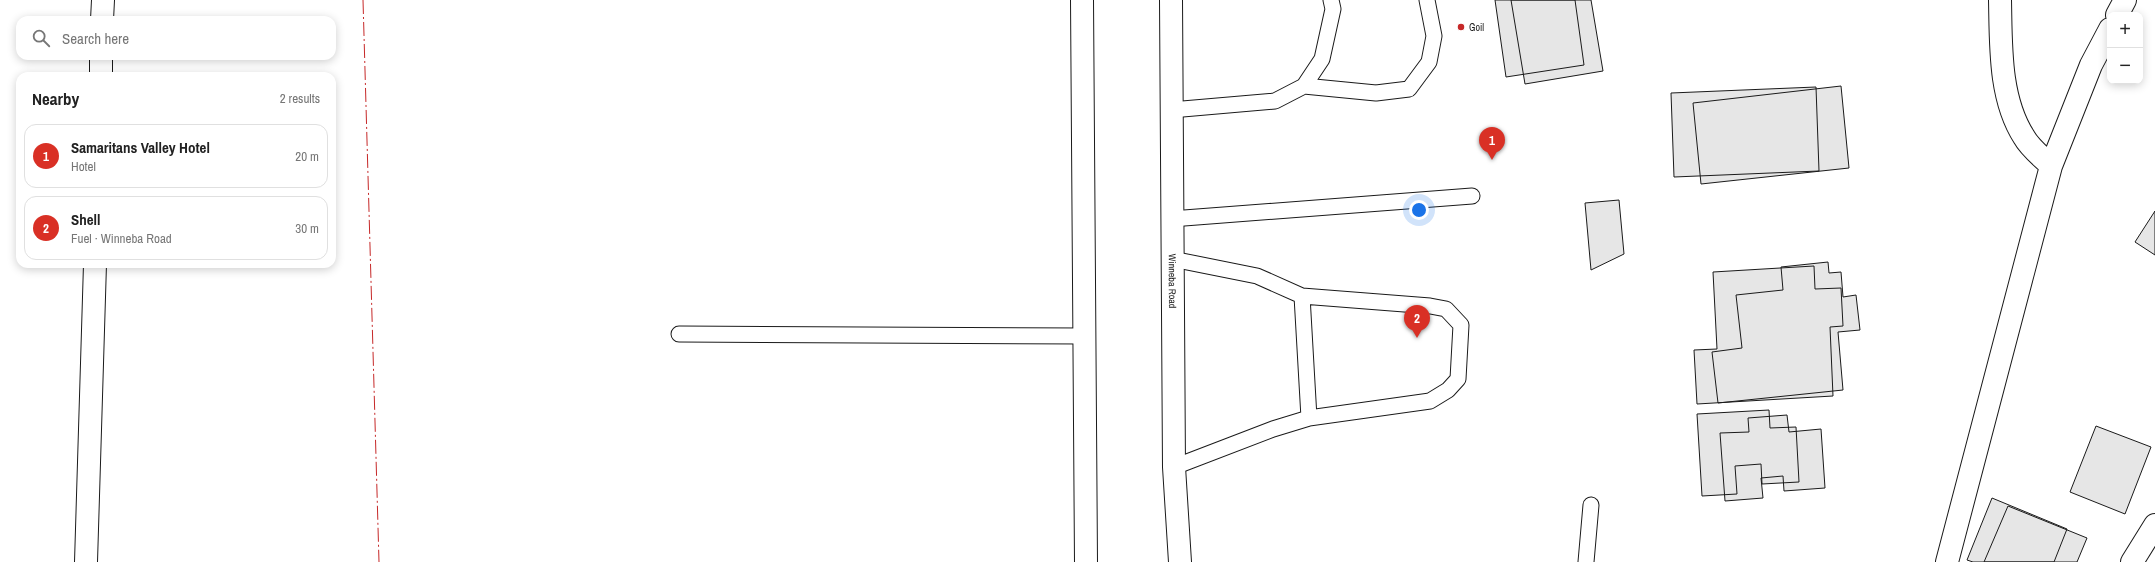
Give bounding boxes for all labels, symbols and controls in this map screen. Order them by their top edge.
map controls [2107,12,2143,84]
button: + [2107,12,2143,48]
search box [16,16,336,60]
place label: Goil [1469,21,1484,34]
marker: Goil [1456,22,1466,32]
icon: search [30,27,52,49]
text: Search here [62,28,129,49]
button: − [2107,48,2143,84]
text: Nearby [32,87,79,110]
text: 2 results [280,90,320,107]
pin: 1 [1479,127,1505,160]
text: Samaritans Valley Hotel [71,137,210,158]
text: 1 [43,148,49,165]
text: 20 m [295,148,319,165]
text: Hotel [71,158,96,175]
your location [1409,200,1429,220]
text: Shell [71,209,100,230]
text: 2 [43,220,49,237]
text: 30 m [295,220,319,237]
text: Fuel · Winneba Road [71,230,172,247]
street label: Winneba Road [1166,254,1179,308]
pin: 2 [1404,305,1430,338]

